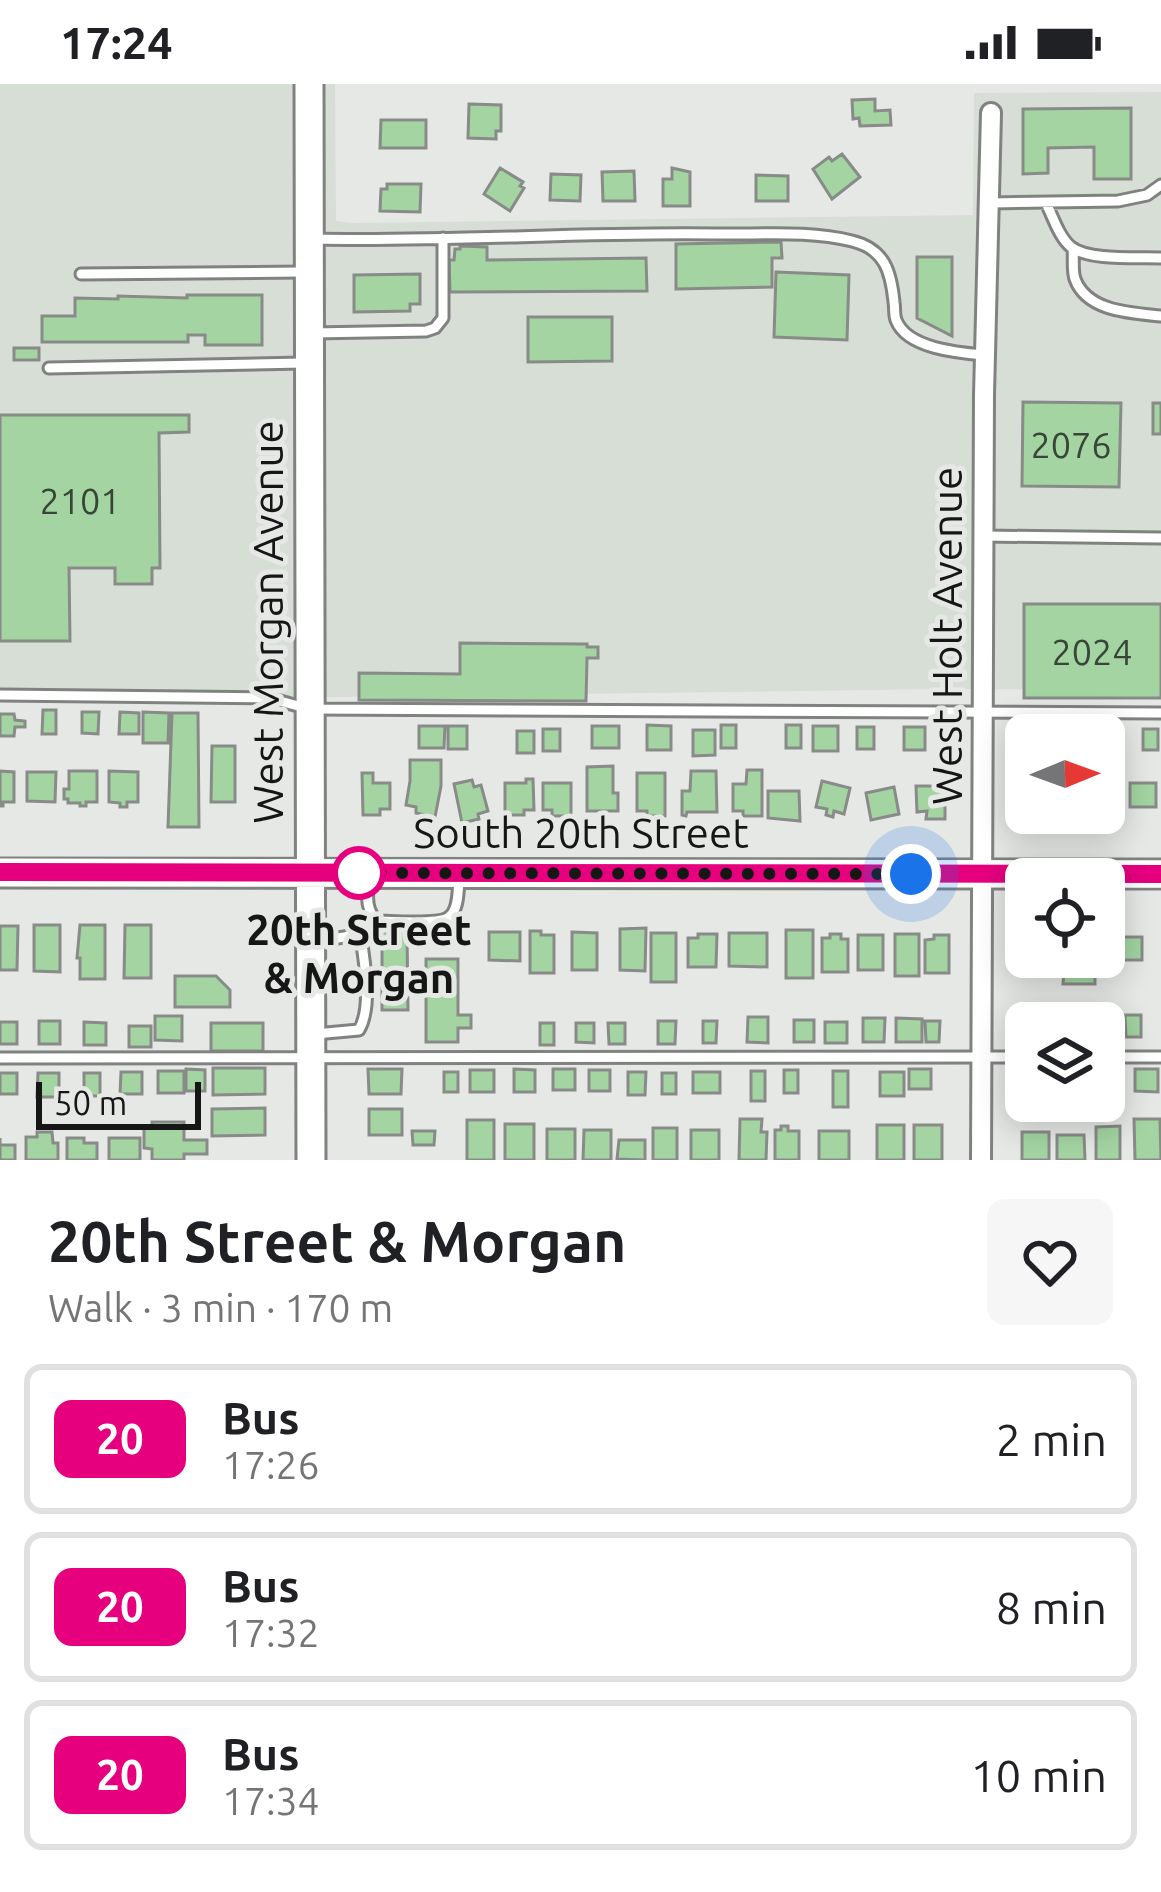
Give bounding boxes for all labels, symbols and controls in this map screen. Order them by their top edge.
text: 17:24 [60,17,173,68]
street label: West Morgan Avenue [244,420,291,824]
house number: 2076 [1030,424,1112,465]
street label: West Holt Avenue [923,467,970,805]
house number: 2101 [39,480,121,521]
house number: 2024 [1051,631,1133,672]
north arrow [1005,714,1125,834]
map controls [1005,714,1125,1122]
street label: South 20th Street [413,809,749,856]
your location [881,844,941,904]
marker: 20th Street & Morgan [334,848,384,898]
button: locate [1005,858,1125,978]
place label: 20th Street & Morgan [246,906,472,1001]
button: layers [1005,1002,1125,1122]
scale bar [36,1076,201,1129]
text: 50 m [54,1084,127,1121]
button: heart [987,1199,1113,1325]
text: 20th Street & Morgan [48,1209,626,1273]
text: Walk · 3 min · 170 m [48,1286,393,1329]
text: Bus [222,1392,299,1443]
text: 2 min [996,1414,1107,1465]
text: 20 [96,1415,144,1462]
text: 17:26 [222,1443,320,1486]
text: Bus [222,1560,299,1611]
text: 8 min [996,1582,1107,1633]
text: 20 [96,1583,144,1630]
text: 17:32 [222,1611,320,1654]
text: Bus [222,1728,299,1779]
text: 10 min [970,1750,1107,1801]
text: 20 [96,1751,144,1798]
text: 17:34 [222,1779,320,1822]

